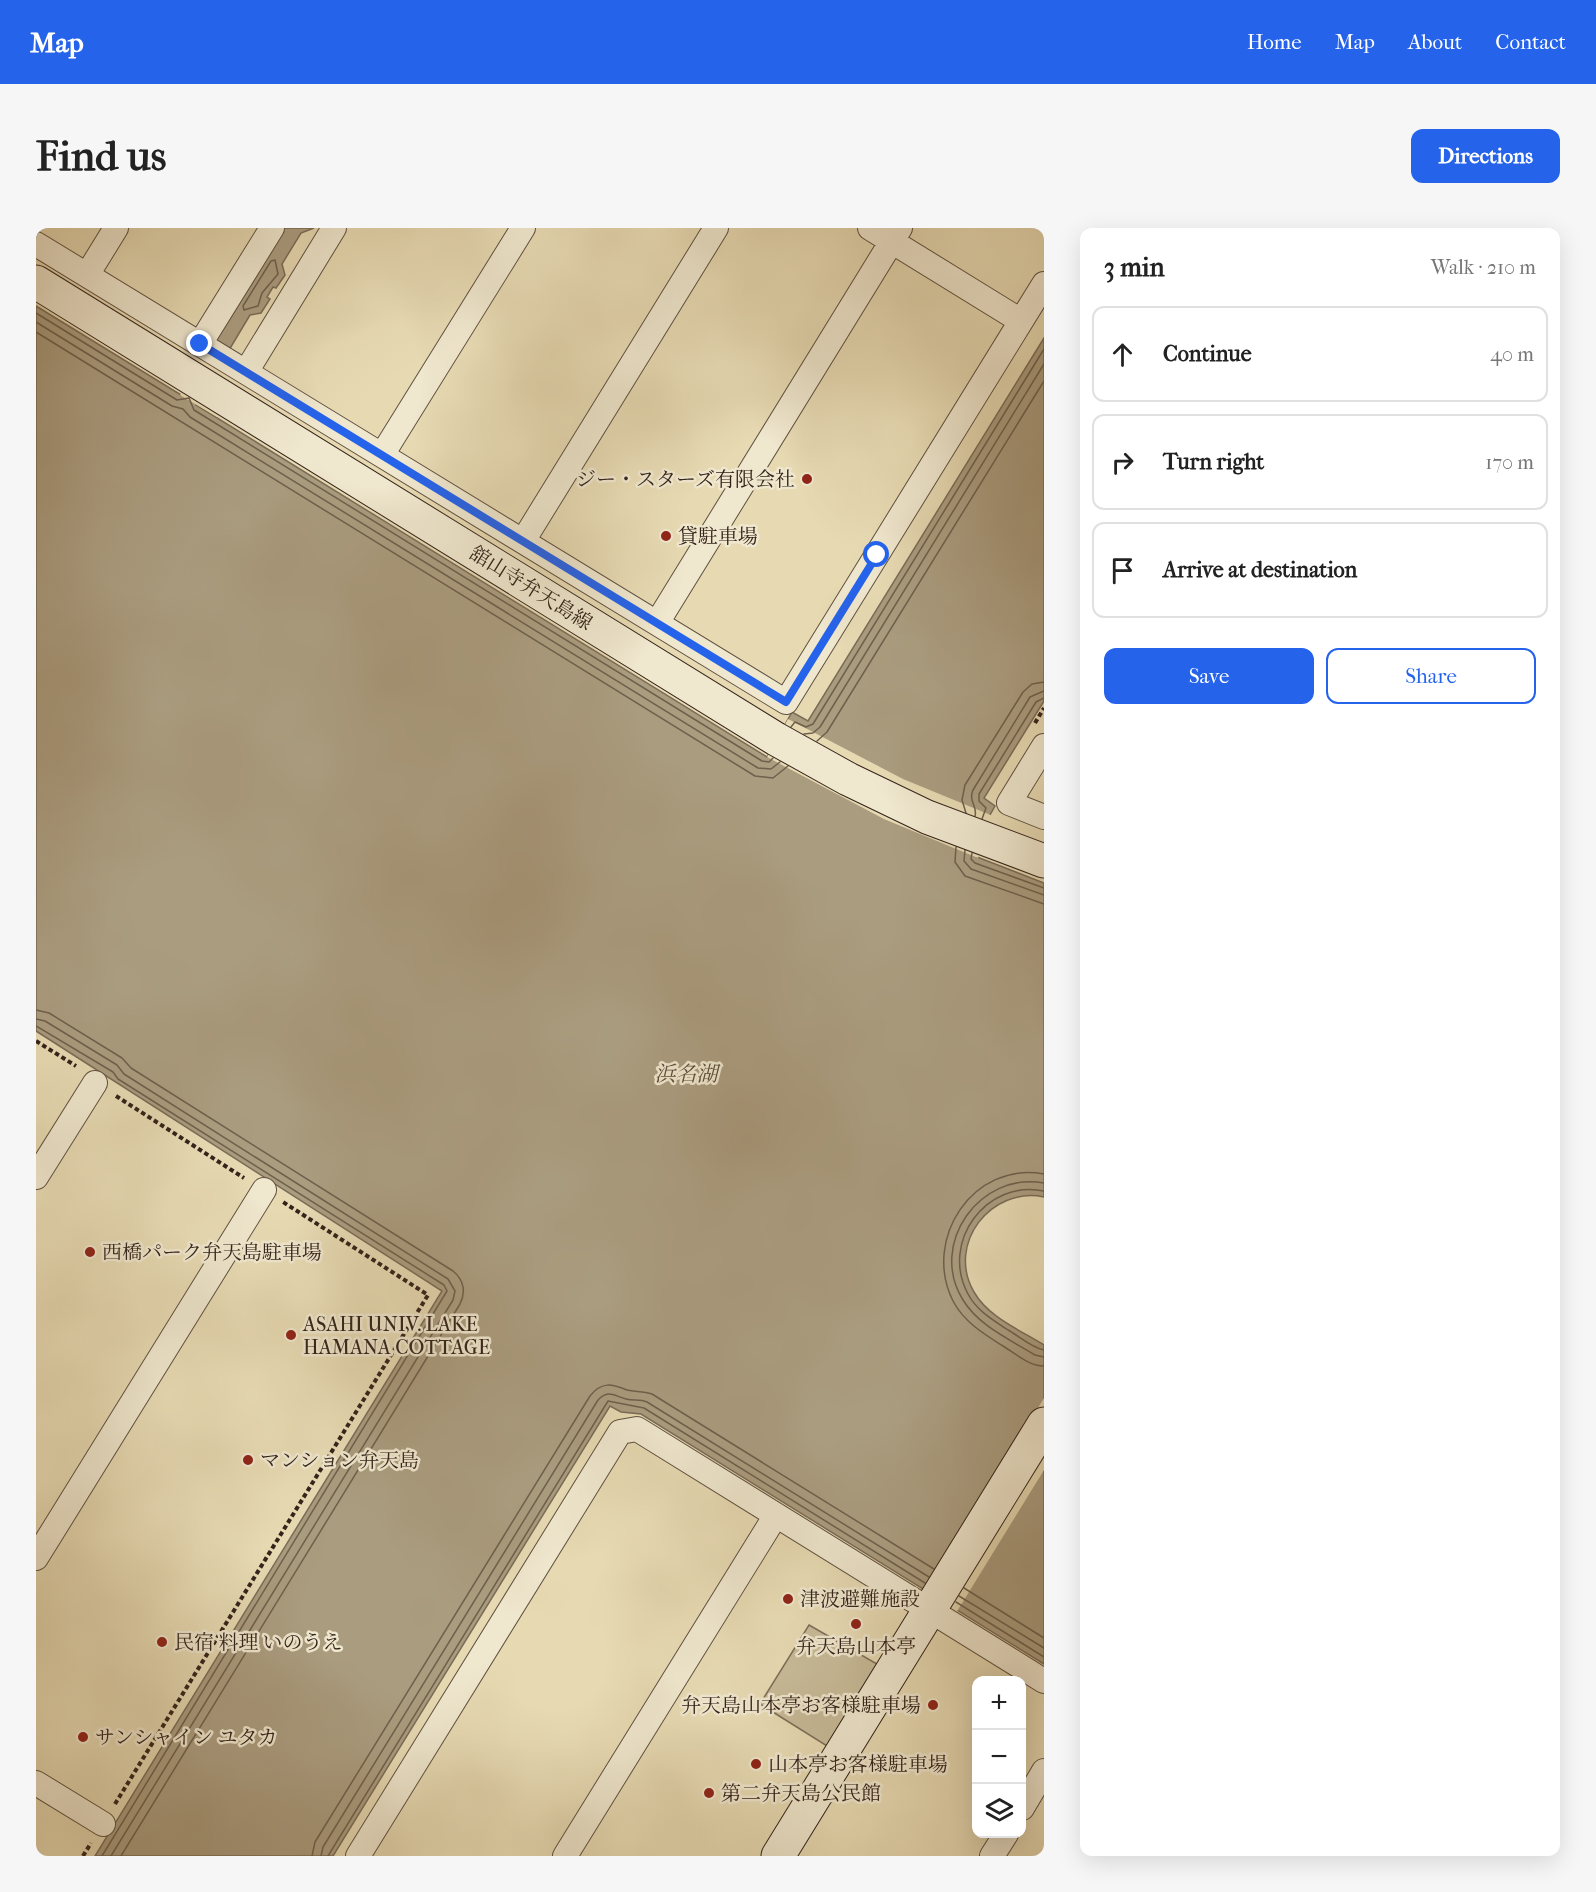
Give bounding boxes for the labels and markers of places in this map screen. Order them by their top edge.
place label: ジー・スターズ有限会社 [576,468,795,491]
marker: ジー・スターズ有限会社 [800,472,814,486]
place label: 貸駐車場 [678,525,758,548]
marker: 貸駐車場 [659,529,673,543]
place label: 西橋パーク弁天島駐車場 [102,1241,322,1264]
marker: 西橋パーク弁天島駐車場 [83,1245,97,1259]
place label: ASAHI UNIV. LAKE HAMANA COTTAGE [302,1313,490,1359]
marker: ASAHI UNIV. LAKE HAMANA COTTAGE [284,1328,298,1342]
place label: マンション弁天島 [260,1449,419,1472]
marker: マンション弁天島 [241,1453,255,1467]
place label: 津波避難施設 [800,1588,920,1611]
marker: 津波避難施設 [781,1592,795,1606]
marker: 弁天島山本亭 [849,1617,863,1631]
place label: 民宿 料理 いのうえ [174,1631,343,1654]
marker: 民宿 料理 いのうえ [155,1635,169,1649]
place label: 弁天島山本亭 [796,1635,916,1658]
place label: 弁天島山本亭お客様駐車場 [681,1694,921,1717]
marker: 弁天島山本亭お客様駐車場 [926,1698,940,1712]
place label: サンシャイン ユタカ [95,1726,277,1749]
marker: サンシャイン ユタカ [76,1730,90,1744]
place label: 山本亭お客様駐車場 [768,1753,948,1776]
marker: 山本亭お客様駐車場 [749,1757,763,1771]
place label: 第二弁天島公民館 [721,1782,881,1805]
marker: 第二弁天島公民館 [702,1786,716,1800]

